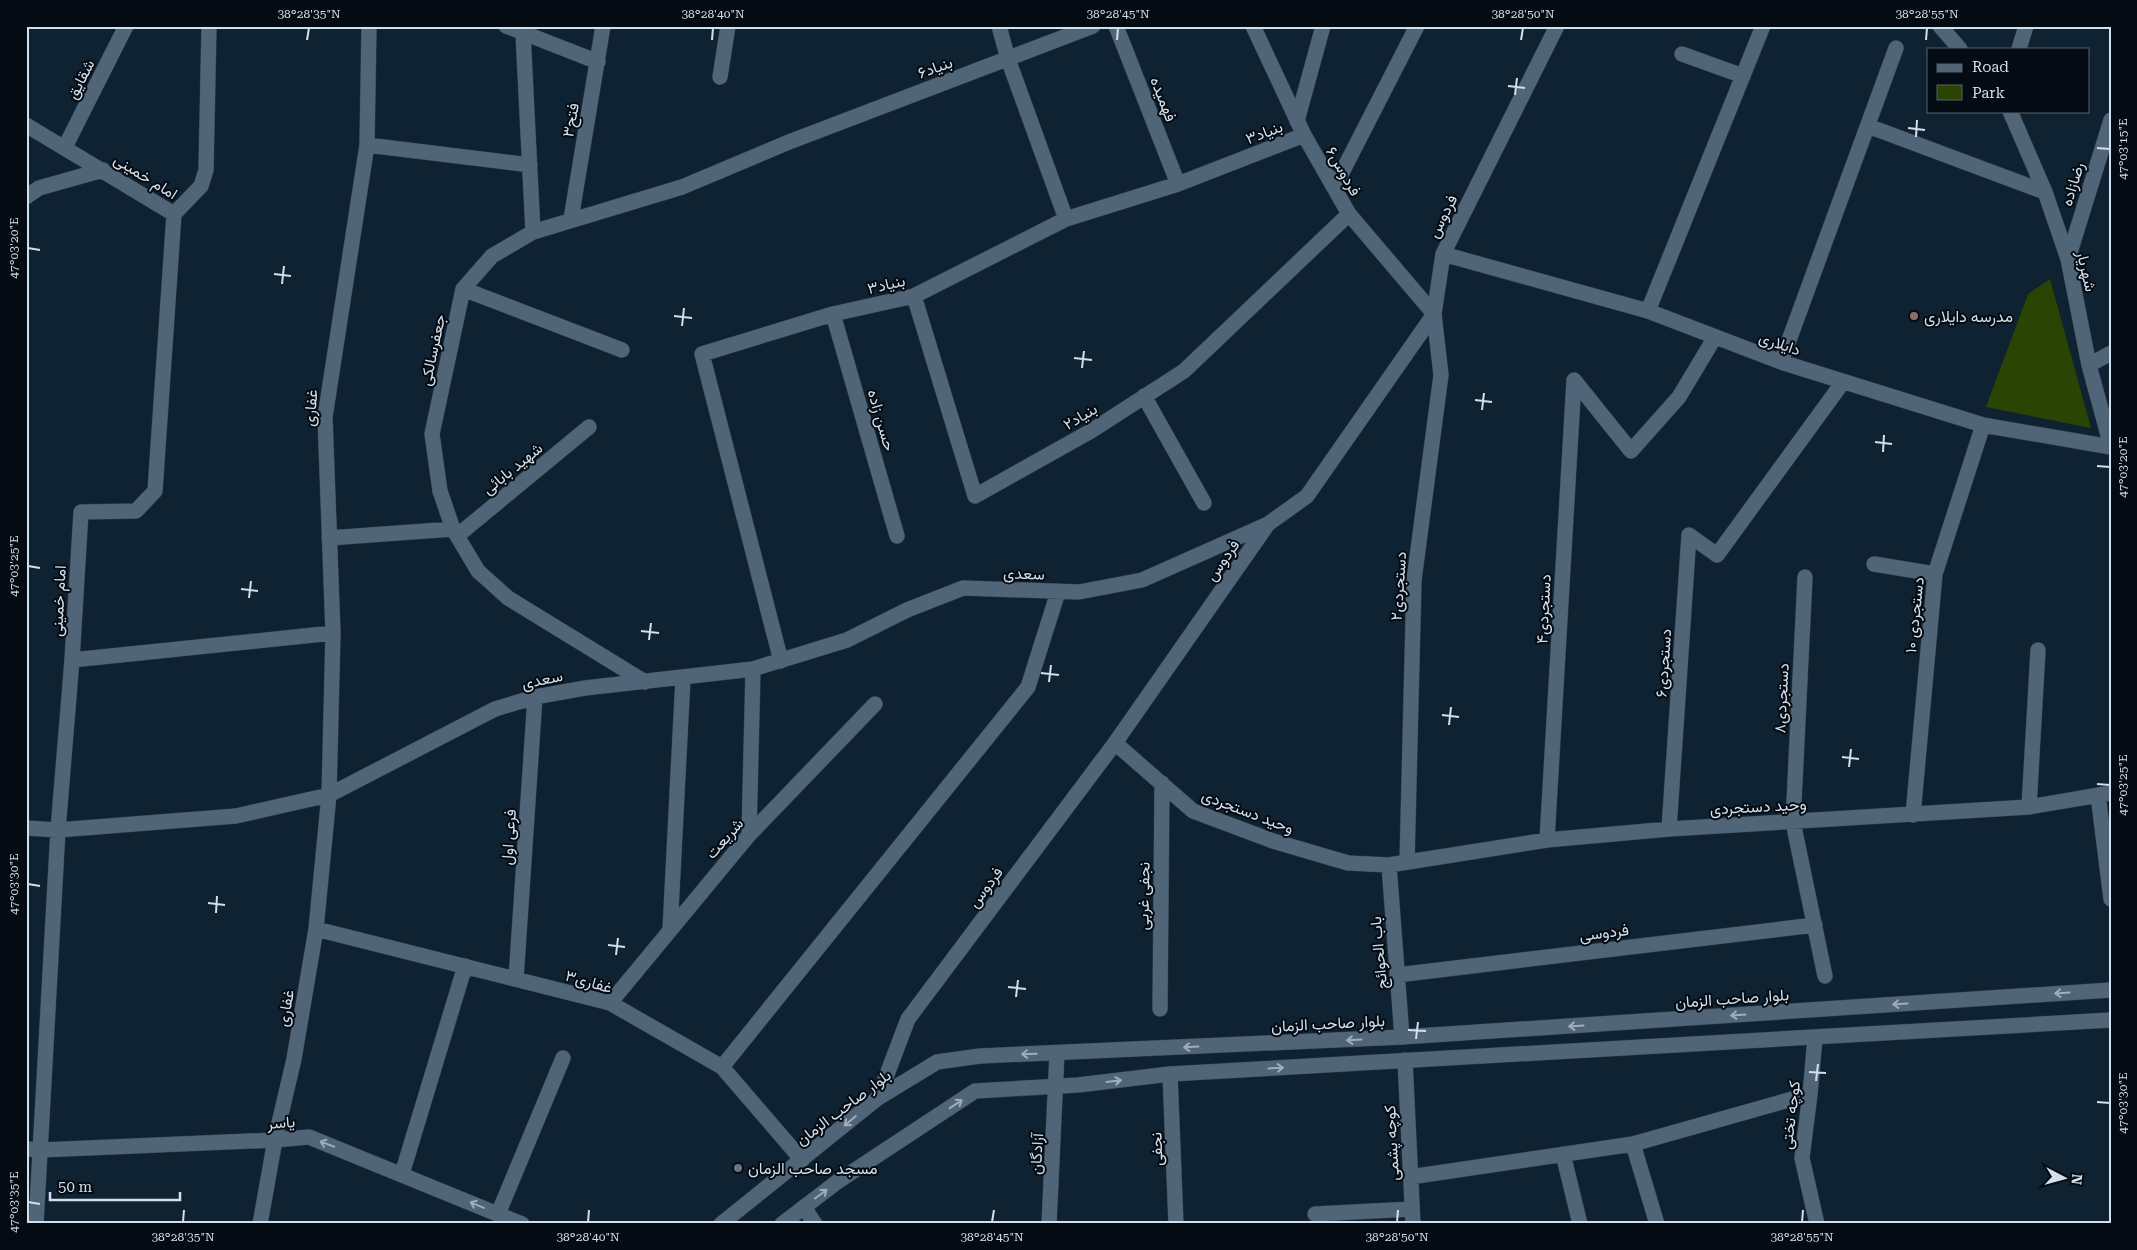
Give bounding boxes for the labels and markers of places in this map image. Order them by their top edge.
place label: مدرسه دایلاری [1924,307,2013,327]
marker: مدرسه دایلاری [1908,310,1920,322]
place label: مسجد صاحب الزمان [748,1159,878,1179]
marker: مسجد صاحب الزمان [732,1162,744,1174]

